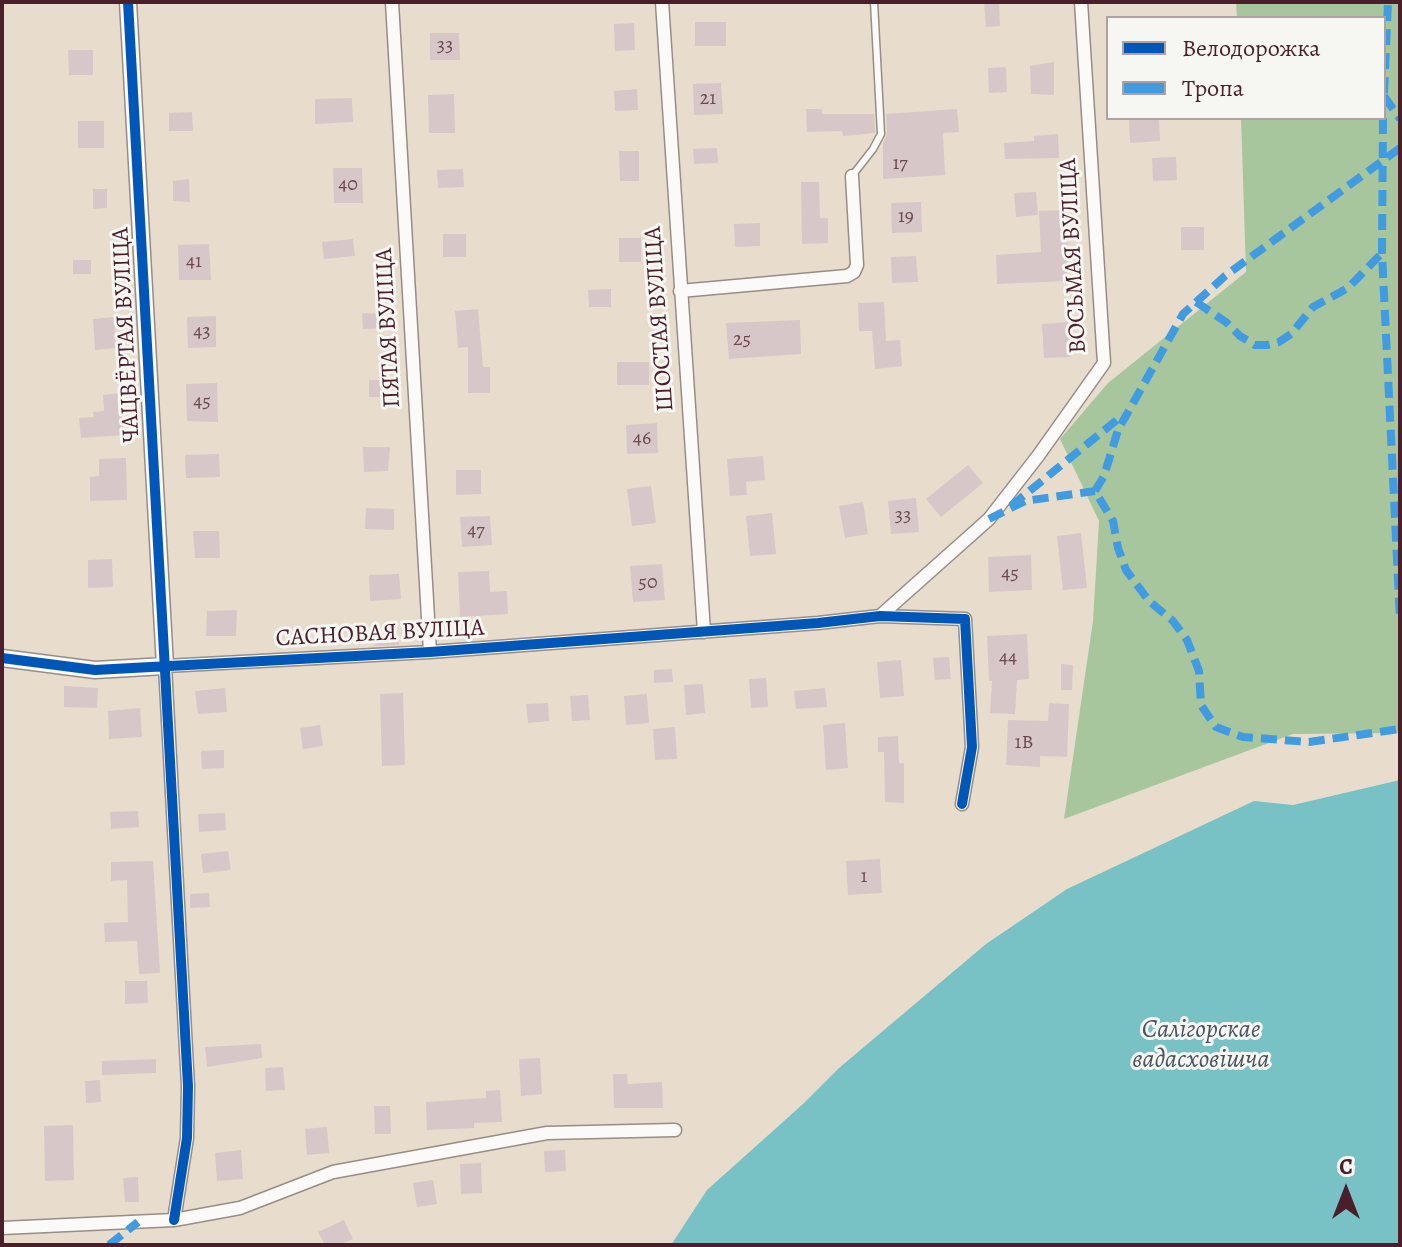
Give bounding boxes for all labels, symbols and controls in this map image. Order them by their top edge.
legend [1106,16,1386,120]
text: Велодорожка [1182,32,1320,64]
house number: 33 [437,34,453,58]
text: Тропа [1182,72,1244,104]
house number: 21 [700,87,716,111]
house number: 17 [892,152,908,176]
street label: ВОСЬМАЯ ВУЛІЦА [1055,158,1093,354]
house number: 40 [338,173,358,197]
house number: 19 [898,205,914,229]
street label: ШОСТАЯ ВУЛІЦА [639,225,681,413]
street label: ЧАЦВЁРТАЯ ВУЛІЦА [107,227,147,443]
street label: ПЯТАЯ ВУЛІЦА [370,247,408,409]
house number: 41 [186,250,202,274]
house number: 43 [193,320,211,344]
house number: 25 [733,328,751,352]
house number: 45 [193,390,211,414]
house number: 46 [633,427,651,451]
house number: 33 [895,504,911,528]
house number: 47 [467,519,485,543]
house number: 45 [1001,562,1019,586]
house number: 50 [638,571,658,595]
street label: САСНОВАЯ ВУЛІЦА [275,614,485,654]
house number: 44 [999,646,1017,670]
house number: 1В [1015,731,1033,755]
house number: 1 [861,865,867,889]
water label: Салігорскае вадасховішча [1132,1015,1270,1076]
north arrow [1306,1151,1386,1231]
text: С [1339,1152,1353,1182]

